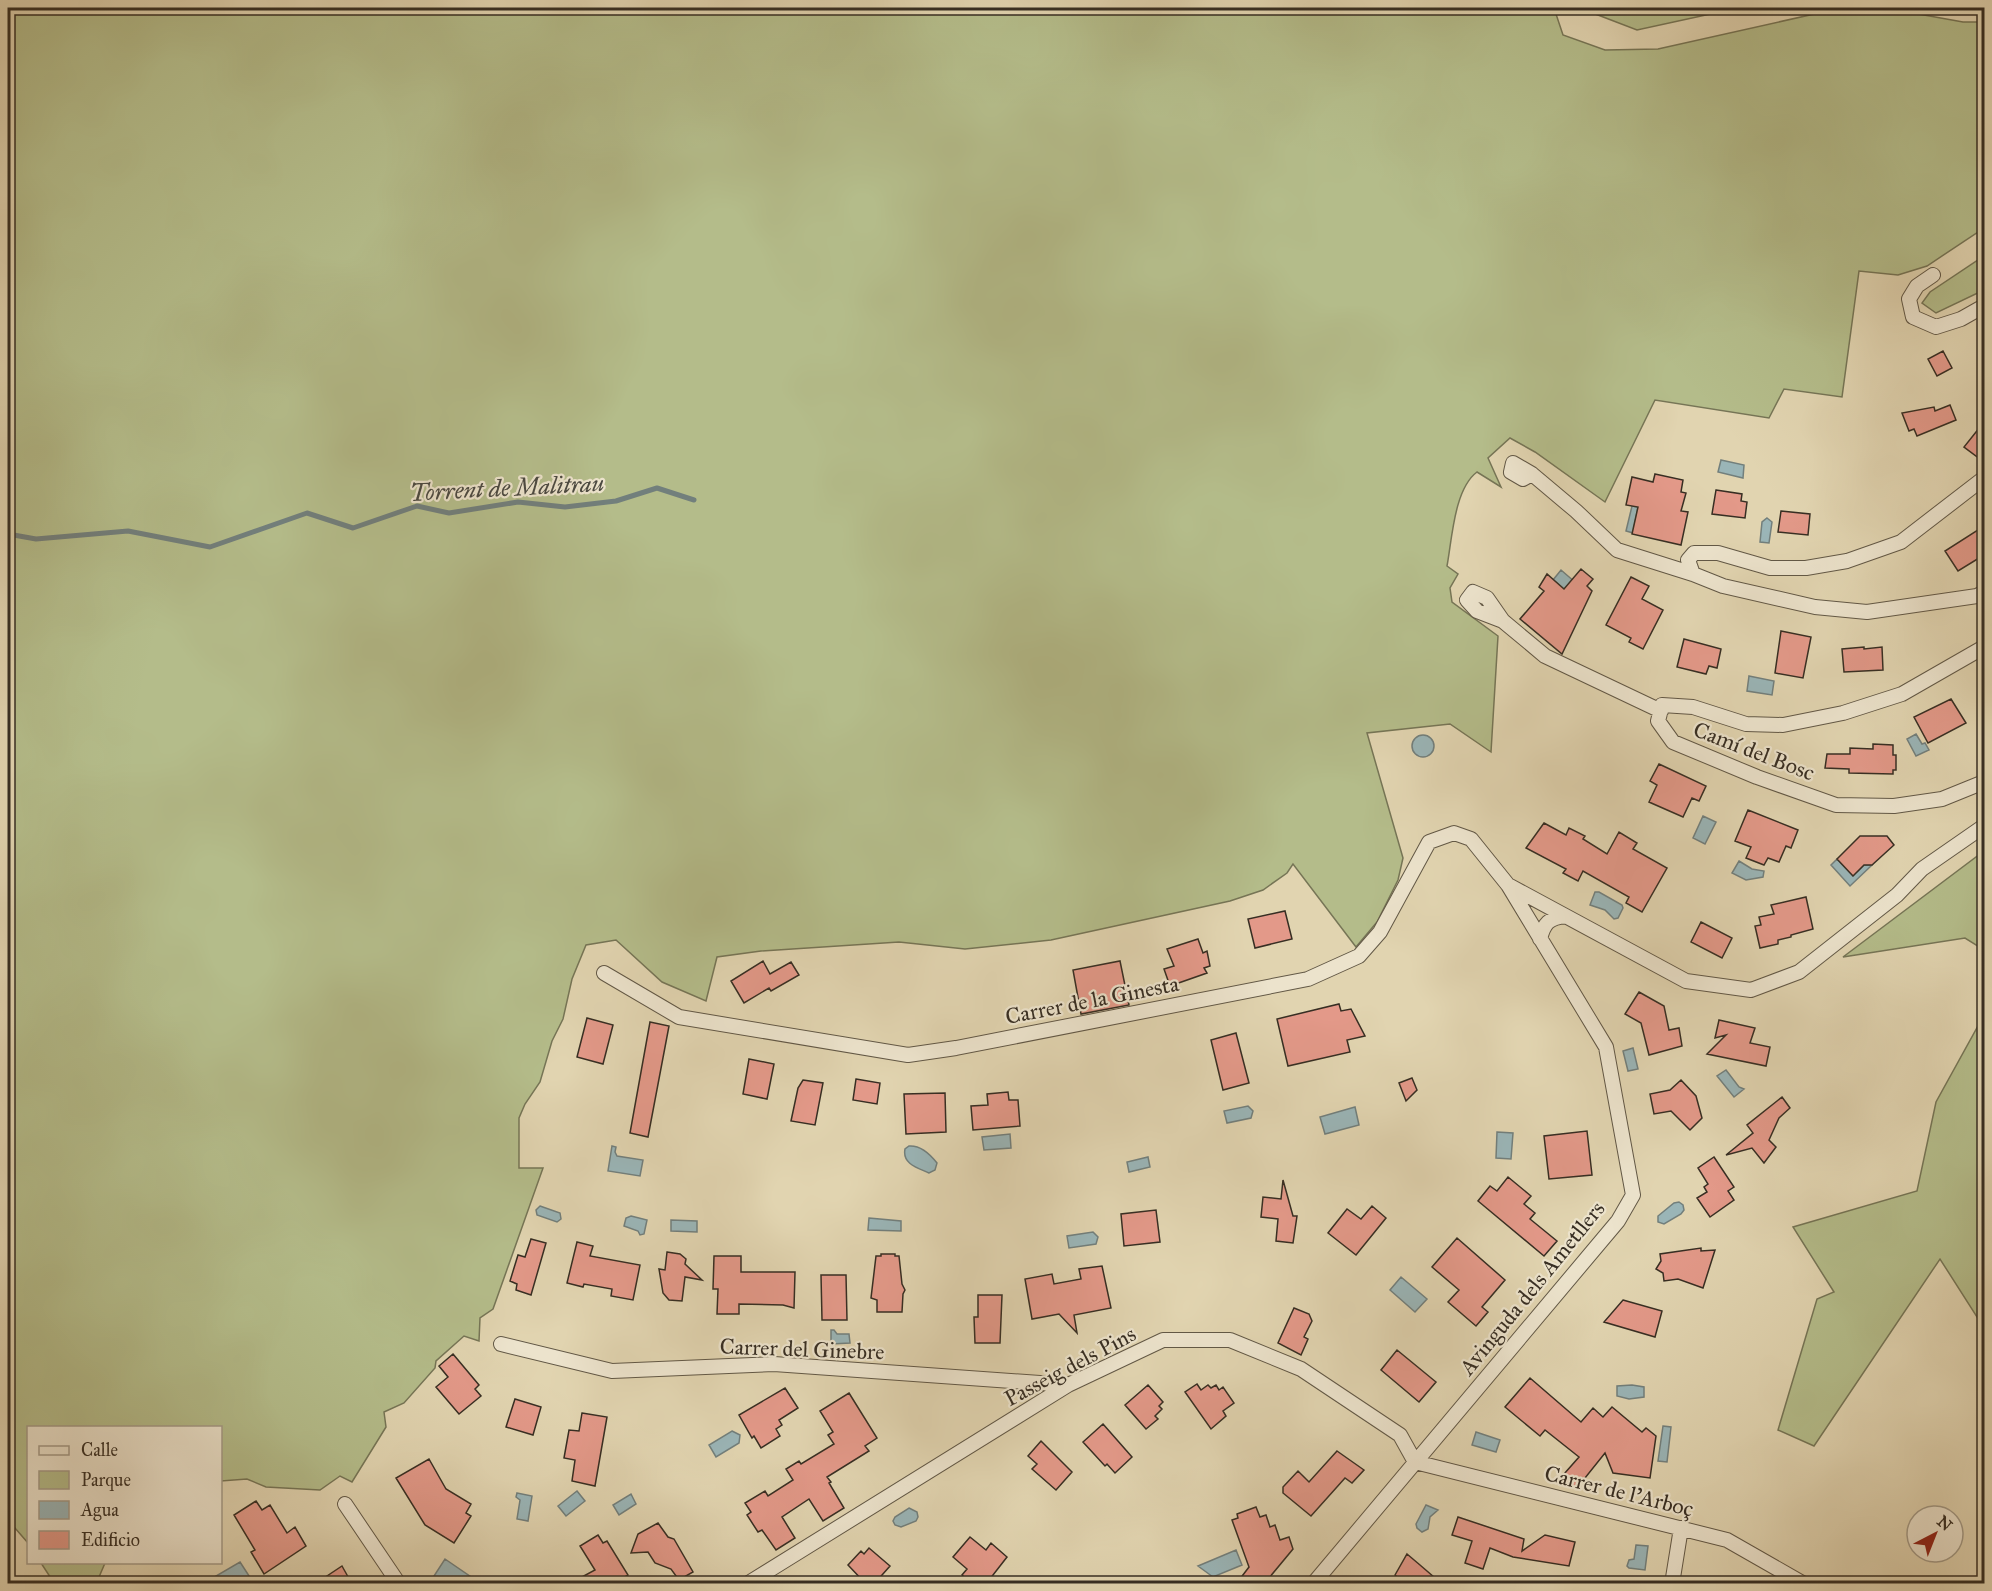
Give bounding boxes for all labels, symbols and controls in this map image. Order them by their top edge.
water label: Torrent de Malitrau [409,468,605,508]
street label: Camí del Bosc [1690,716,1818,786]
street label: Carrer de la Ginesta [1003,970,1182,1030]
street label: Avinguda dels Ametllers [1453,1195,1611,1381]
street label: Passeig dels Pins [1000,1320,1140,1412]
street label: Carrer del Ginebre [719,1333,885,1365]
legend [27,1426,222,1564]
text: Calle [81,1439,118,1461]
street label: Carrer de l'Arboç [1542,1459,1696,1523]
text: Parque [81,1469,131,1492]
text: Agua [80,1499,119,1522]
north arrow [1905,1504,1965,1564]
text: N [1933,1512,1956,1535]
text: Edificio [81,1529,140,1551]

